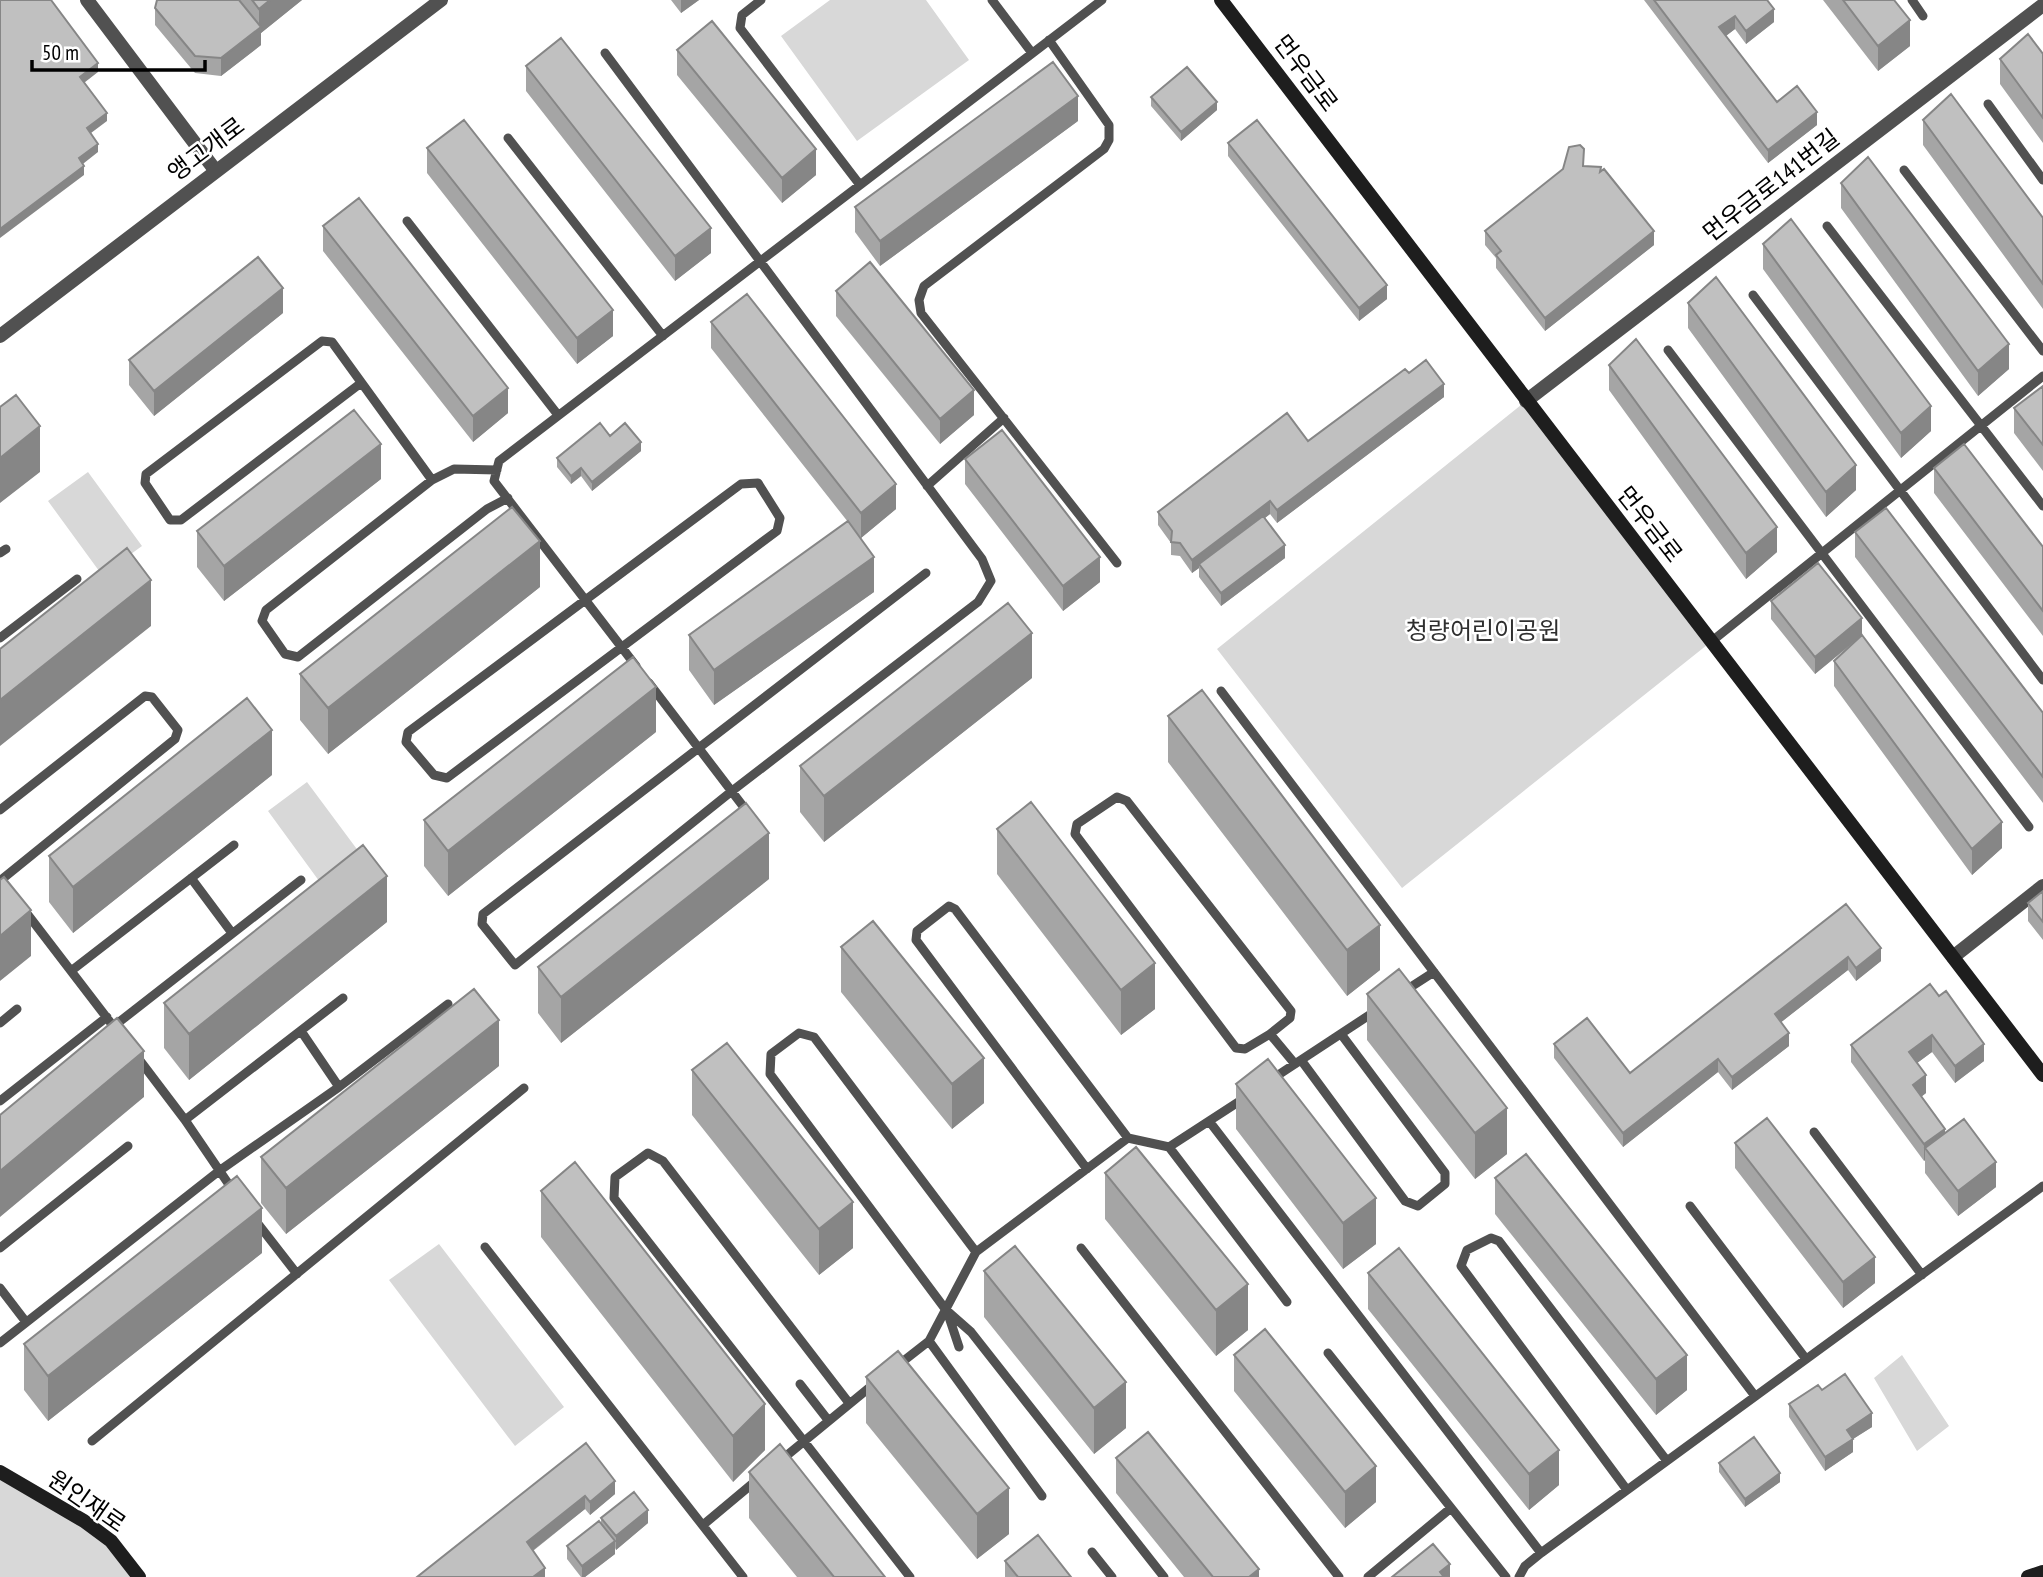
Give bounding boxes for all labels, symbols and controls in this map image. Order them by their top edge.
scale bar [32,28,205,72]
street label: 먼우금로 [1267,28,1345,118]
text: 50 m [42,39,79,66]
street label: 앵고개로 [161,110,251,188]
street label: 먼우금로141번길 [1696,122,1846,248]
street label: 먼우금로 [1611,480,1689,568]
park label: 청량어린이공원 [1406,615,1560,646]
street label: 원인재로 [42,1463,132,1539]

